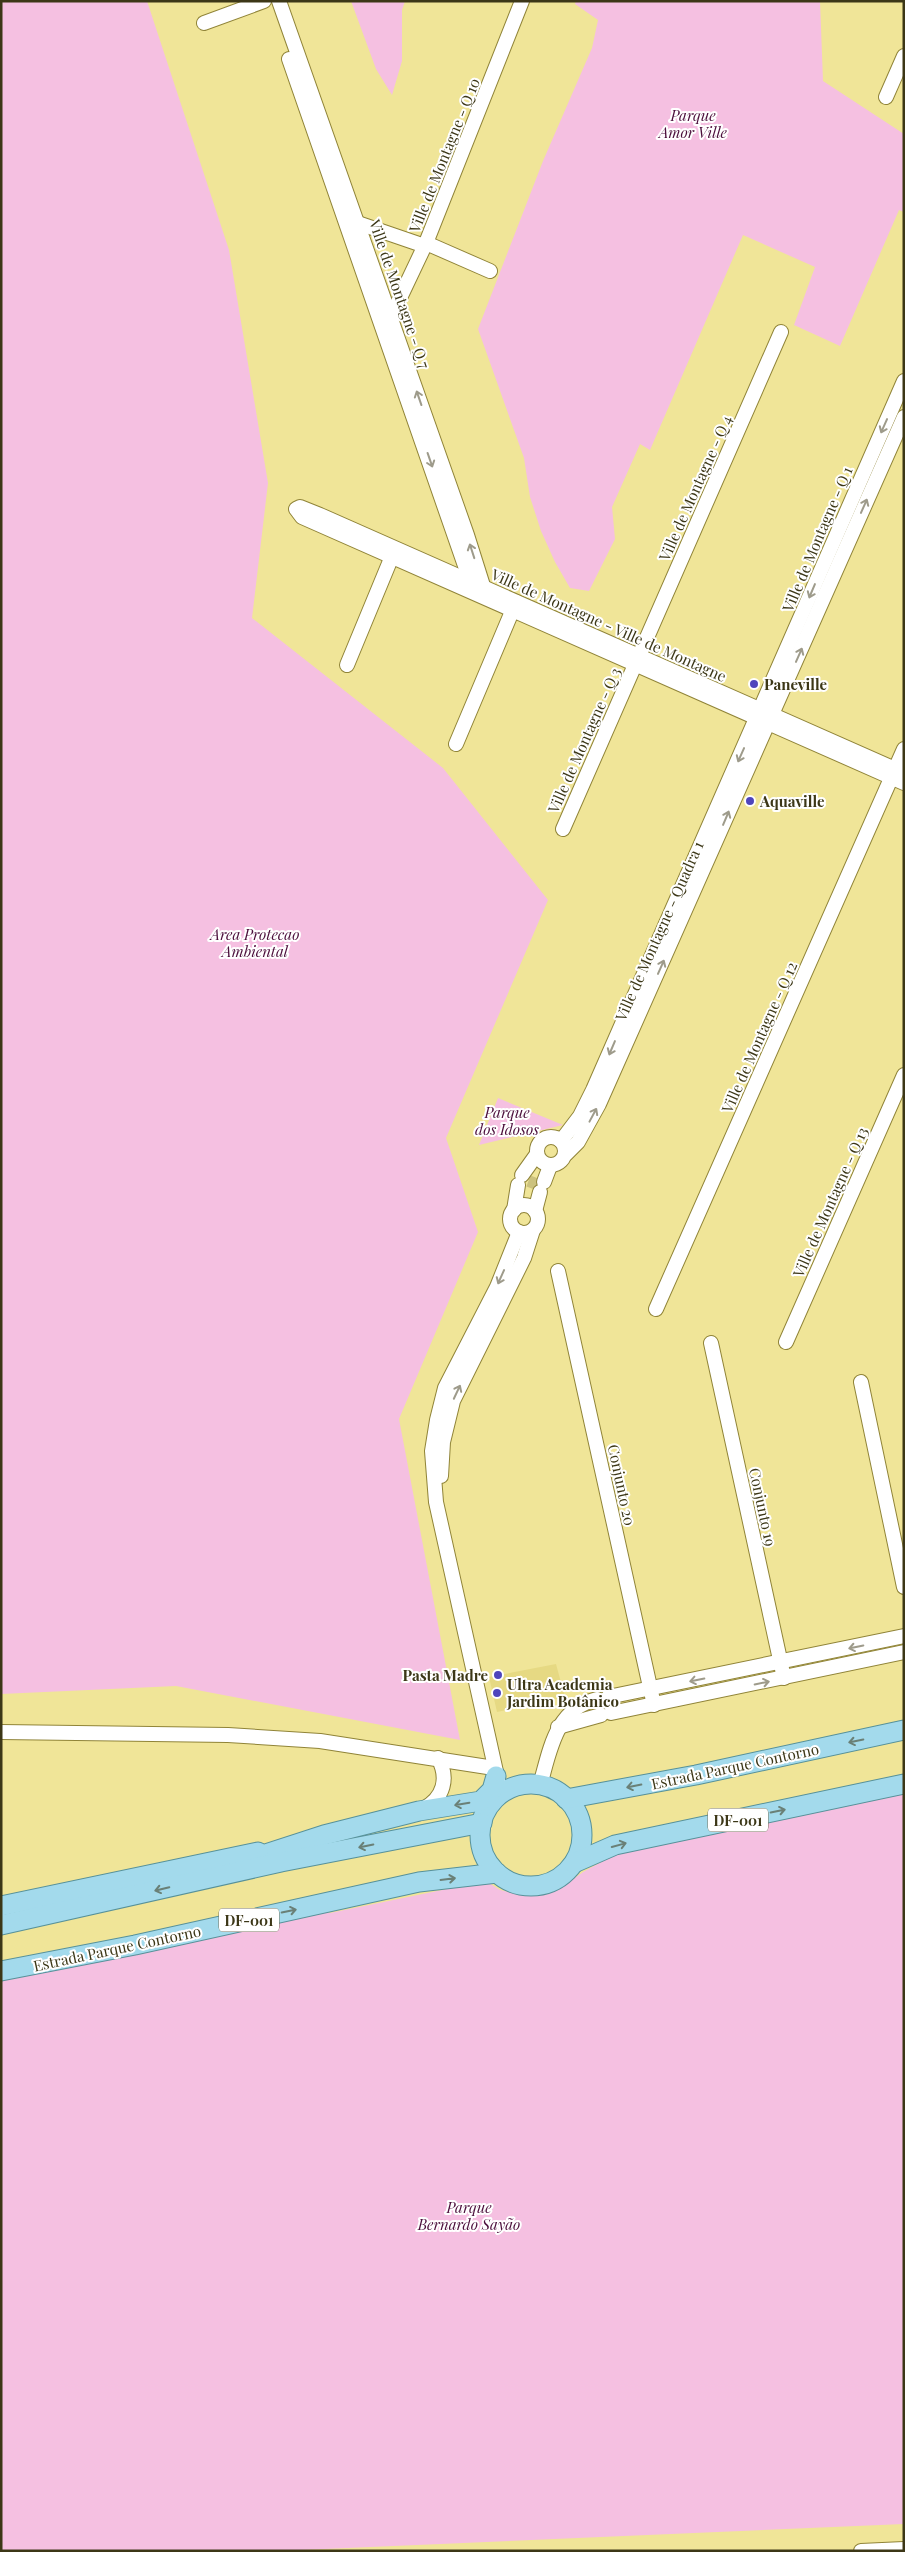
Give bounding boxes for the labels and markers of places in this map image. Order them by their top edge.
place label: Paneville [764,674,827,694]
marker: Paneville [748,678,760,690]
place label: Aquaville [759,791,825,811]
marker: Aquaville [744,795,756,807]
place label: Pasta Madre [402,1665,488,1685]
marker: Pasta Madre [492,1669,504,1681]
place label: Ultra Academia Jardim Botânico [506,1674,619,1711]
marker: Ultra Academia Jardim Botânico [491,1687,503,1699]

